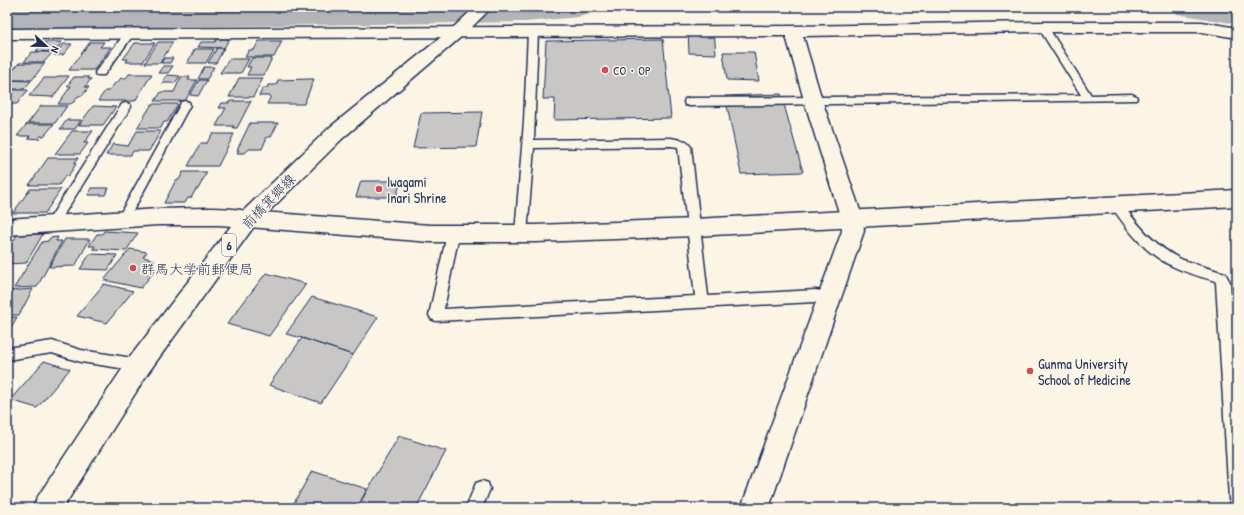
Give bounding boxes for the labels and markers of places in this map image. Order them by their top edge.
place label: CO・OP [613,62,651,79]
marker: CO・OP [600,65,610,75]
place label: Iwagami Inari Shrine [387,172,447,207]
marker: Iwagami Inari Shrine [374,184,384,194]
place label: 群馬大学前郵便局 [141,259,253,278]
marker: 群馬大学前郵便局 [128,263,138,273]
place label: Gunma University School of Medicine [1038,354,1131,389]
marker: Gunma University School of Medicine [1025,366,1035,376]

